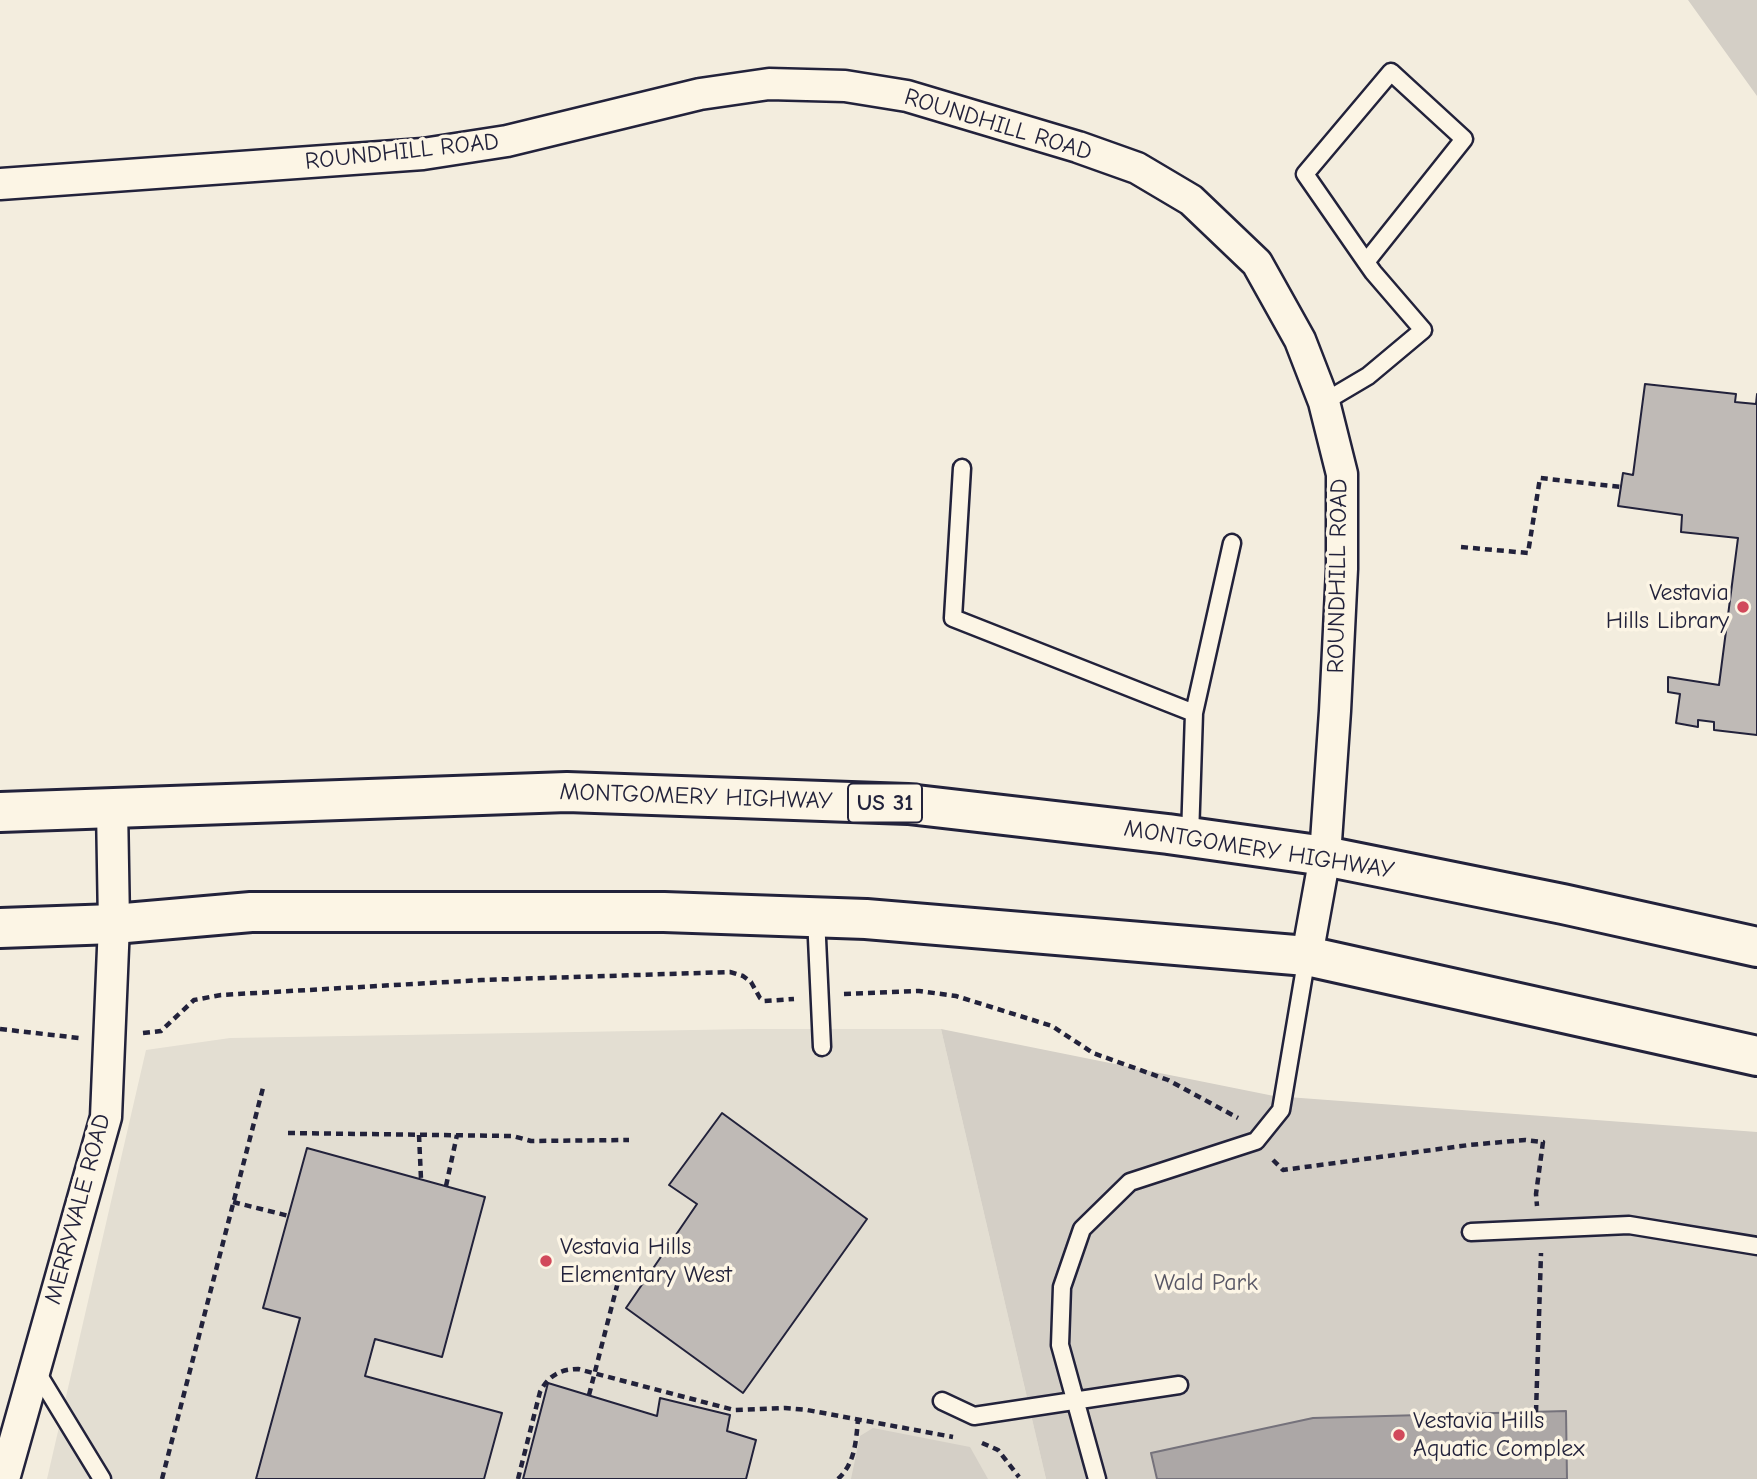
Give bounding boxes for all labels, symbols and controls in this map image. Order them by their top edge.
street label: ROUNDHILL ROAD [901,83,1095,167]
street label: ROUNDHILL ROAD [304,128,500,176]
street label: ROUNDHILL ROAD [1322,478,1354,674]
place label: Vestavia Hills Library [1606,579,1729,635]
marker: Vestavia Hills Library [1735,599,1751,615]
street label: MONTGOMERY HIGHWAY [559,778,833,816]
road number: US 31 [848,783,922,822]
street label: MONTGOMERY HIGHWAY [1122,814,1396,886]
street label: MERRYVALE ROAD [39,1111,117,1307]
place label: Vestavia Hills Elementary West [560,1233,732,1289]
marker: Vestavia Hills Elementary West [538,1253,554,1269]
park label: Wald Park [1154,1269,1258,1297]
place label: Vestavia Hills Aquatic Complex [1413,1407,1585,1463]
marker: Vestavia Hills Aquatic Complex [1391,1427,1407,1443]

